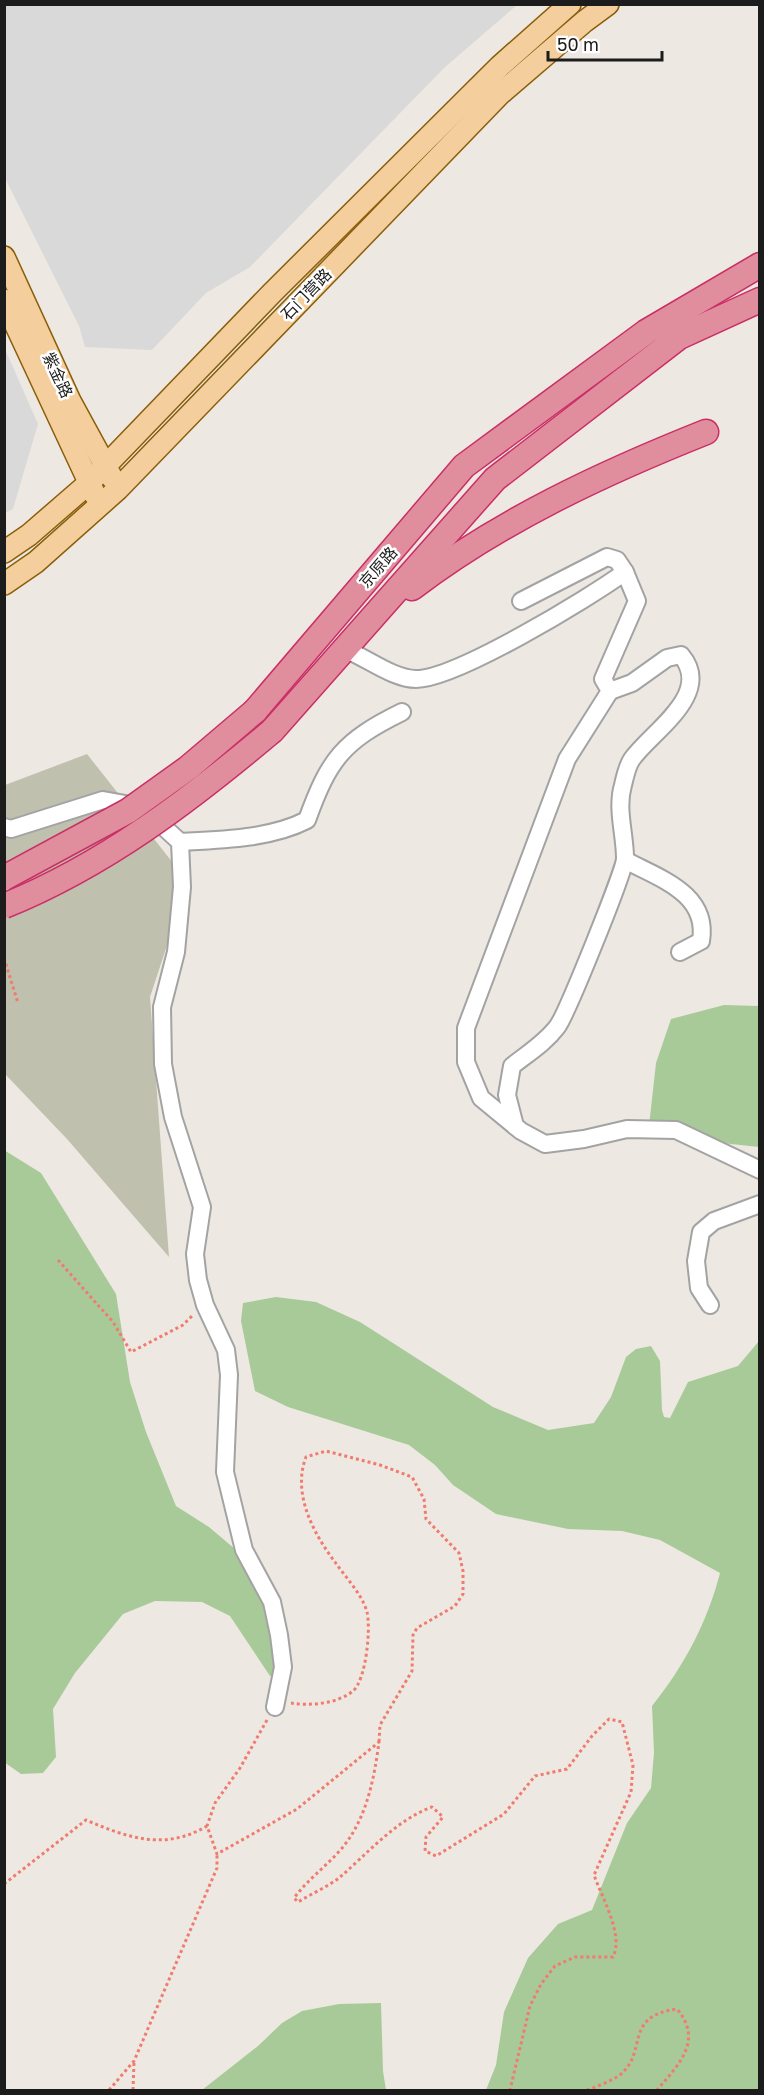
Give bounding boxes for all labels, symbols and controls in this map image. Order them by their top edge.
scale bar [548,24,662,62]
text: 50 m [557,33,599,55]
street label: 石门营路 [277,264,335,324]
street label: 紫金路 [39,349,77,401]
street label: 京原路 [355,542,401,592]

